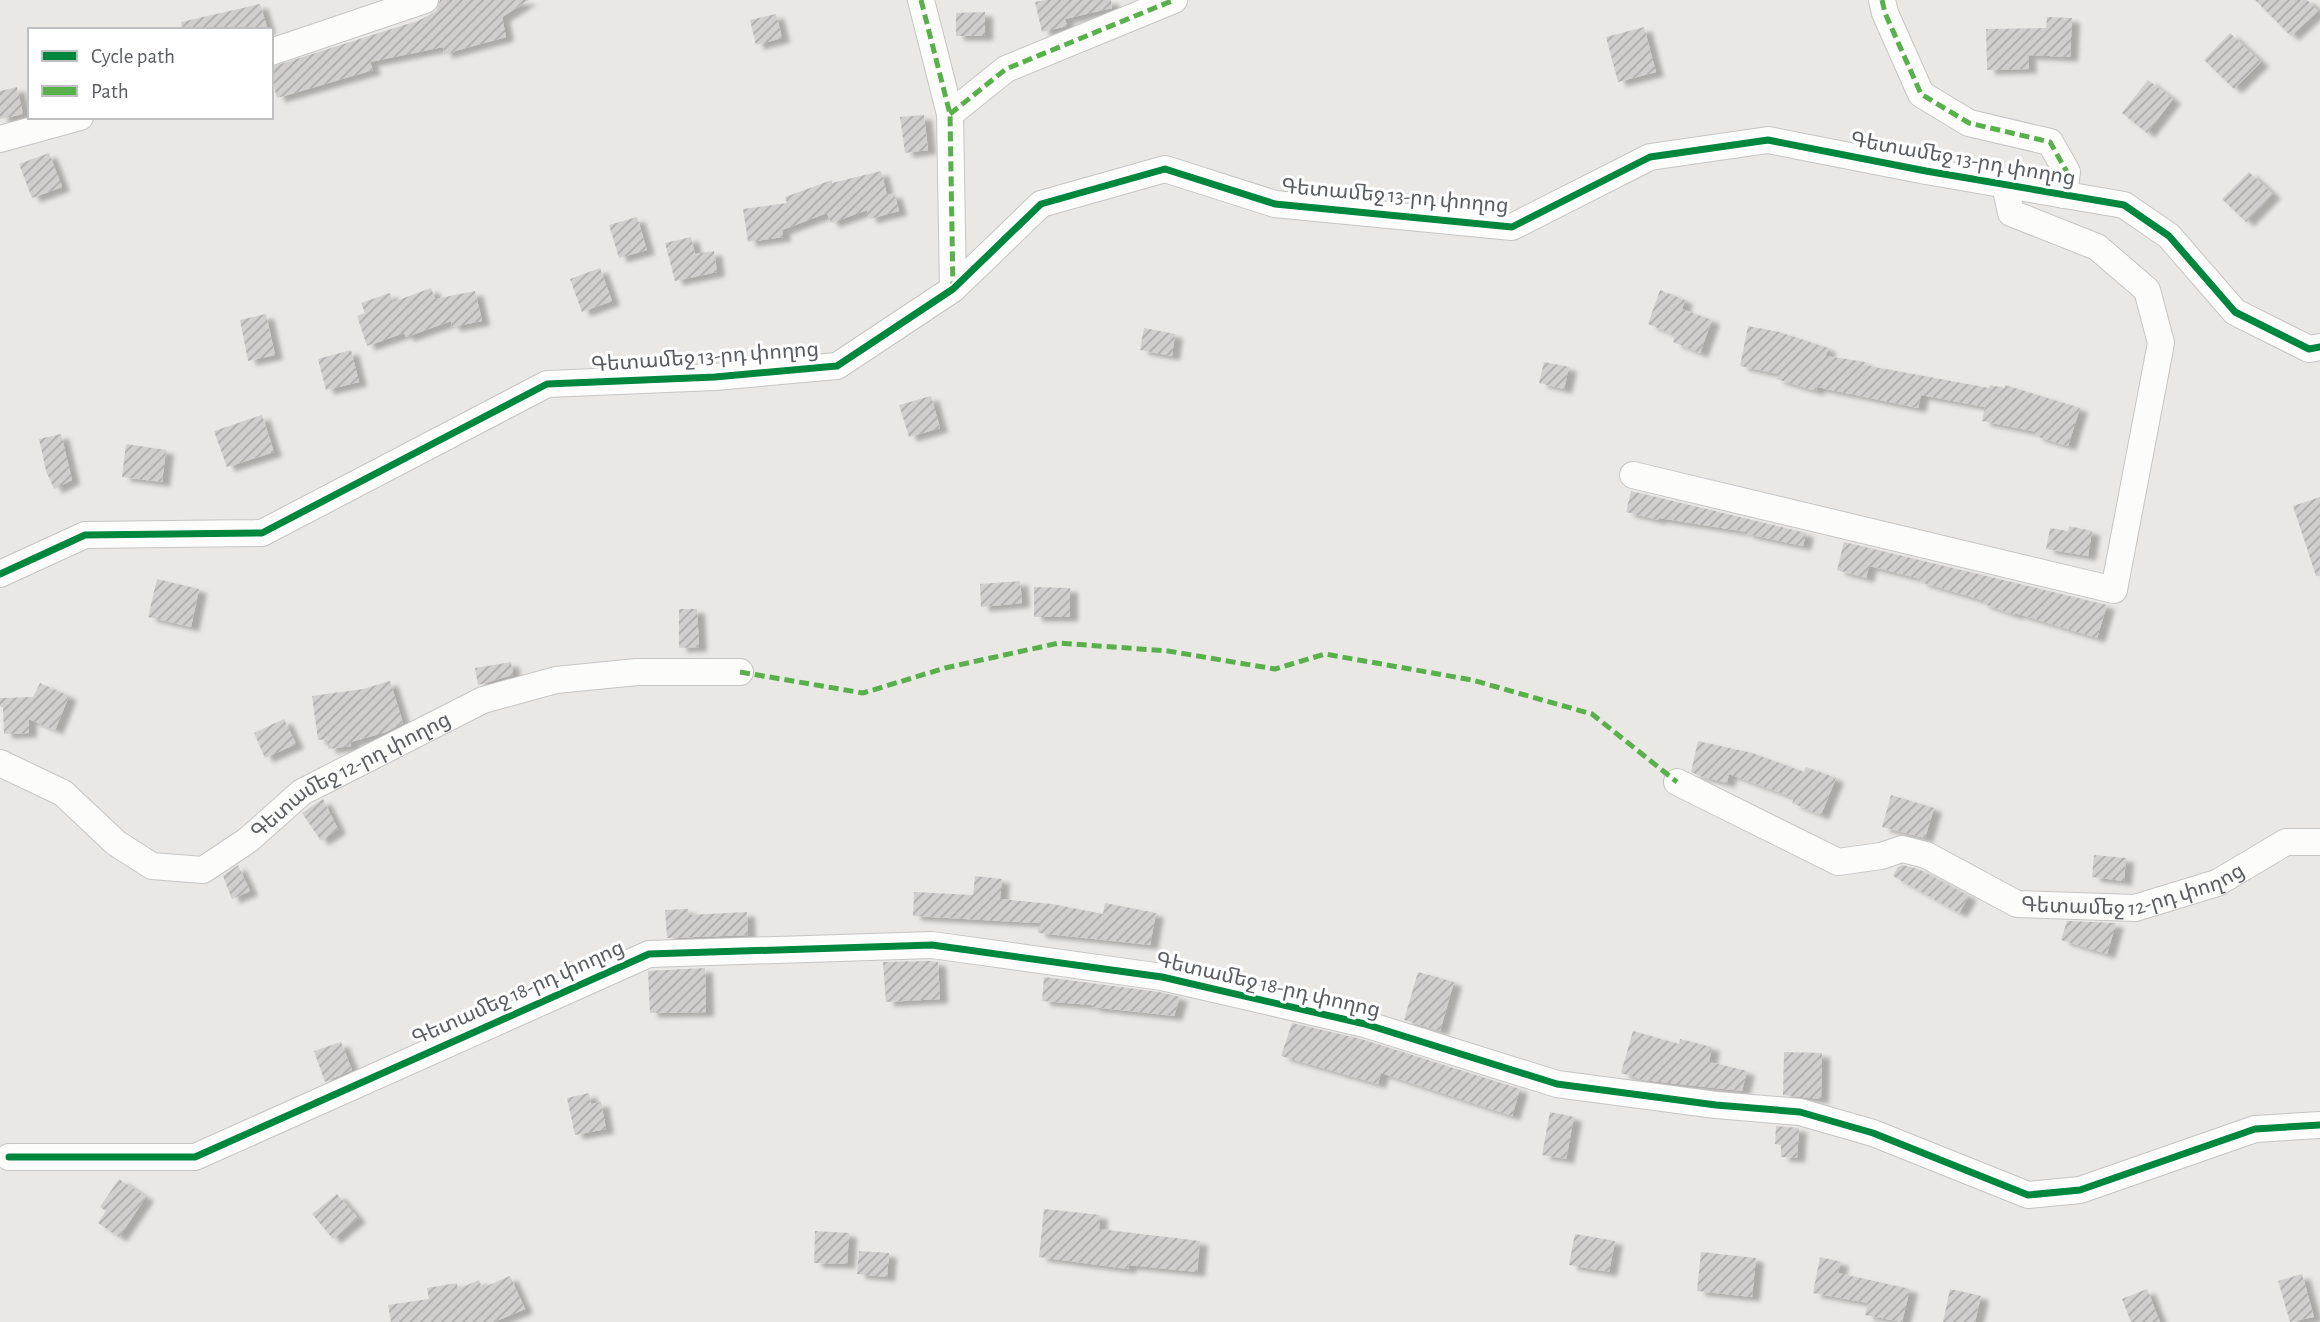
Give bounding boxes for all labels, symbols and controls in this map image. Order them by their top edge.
legend [28,28,273,119]
text: Cycle path [91,46,175,67]
text: Path [91,81,129,102]
street label: Գետամեջ 13-րդ փողոց [1849,129,2077,190]
street label: Գետամեջ 13-րդ փողոց [1280,176,1510,217]
street label: Գետամեջ 13-րդ փողոց [590,339,820,376]
street label: Գետամեջ 12-րդ փողոց [247,708,454,843]
street label: Գետամեջ 12-րդ փողոց [2021,859,2248,919]
street label: Գետամեջ 18-րդ փողոց [409,937,628,1050]
street label: Գետամեջ 18-րդ փողոց [1154,949,1382,1022]

